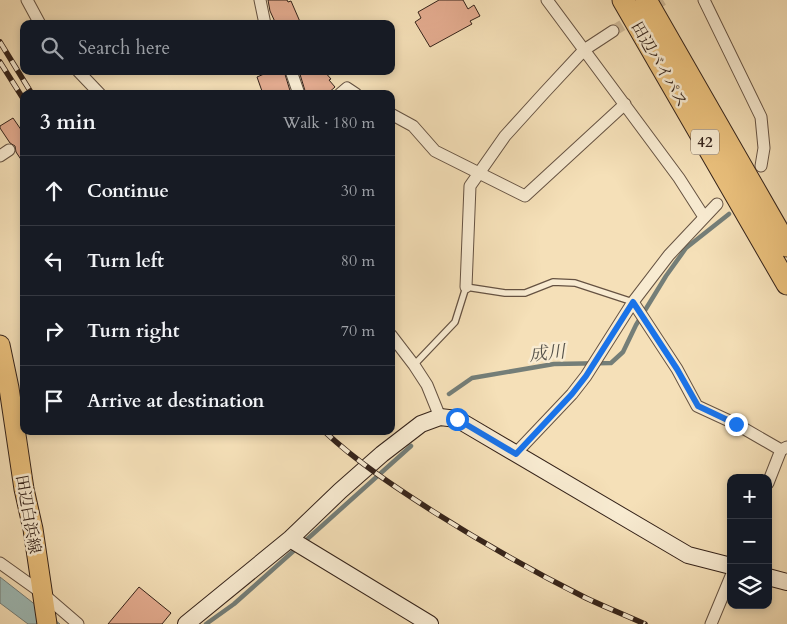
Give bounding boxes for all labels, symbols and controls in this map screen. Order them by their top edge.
street label: 田辺バイパス [626,18,693,111]
search box [20,20,395,75]
icon: search [38,34,66,62]
text: Search here [78,35,170,61]
text: 3 min [40,108,96,137]
text: Walk · 180 m [283,112,375,134]
road number: 42 [691,130,719,154]
icon: ahead [40,177,68,205]
text: Continue [87,178,169,204]
text: 30 m [341,180,375,202]
icon: left [40,247,68,275]
text: Turn left [87,248,164,274]
text: 80 m [341,250,375,272]
icon: right [40,317,68,345]
text: Turn right [87,318,179,344]
text: 70 m [341,320,375,342]
water label: 成川 [528,339,568,368]
icon: arrive [40,387,68,415]
text: Arrive at destination [87,388,264,414]
route start [446,408,469,431]
route end [725,413,748,436]
street label: 田辺白浜線 [10,473,46,555]
map controls [727,474,772,609]
button: + [727,474,772,519]
button: − [727,519,772,564]
button: layers [727,564,772,609]

